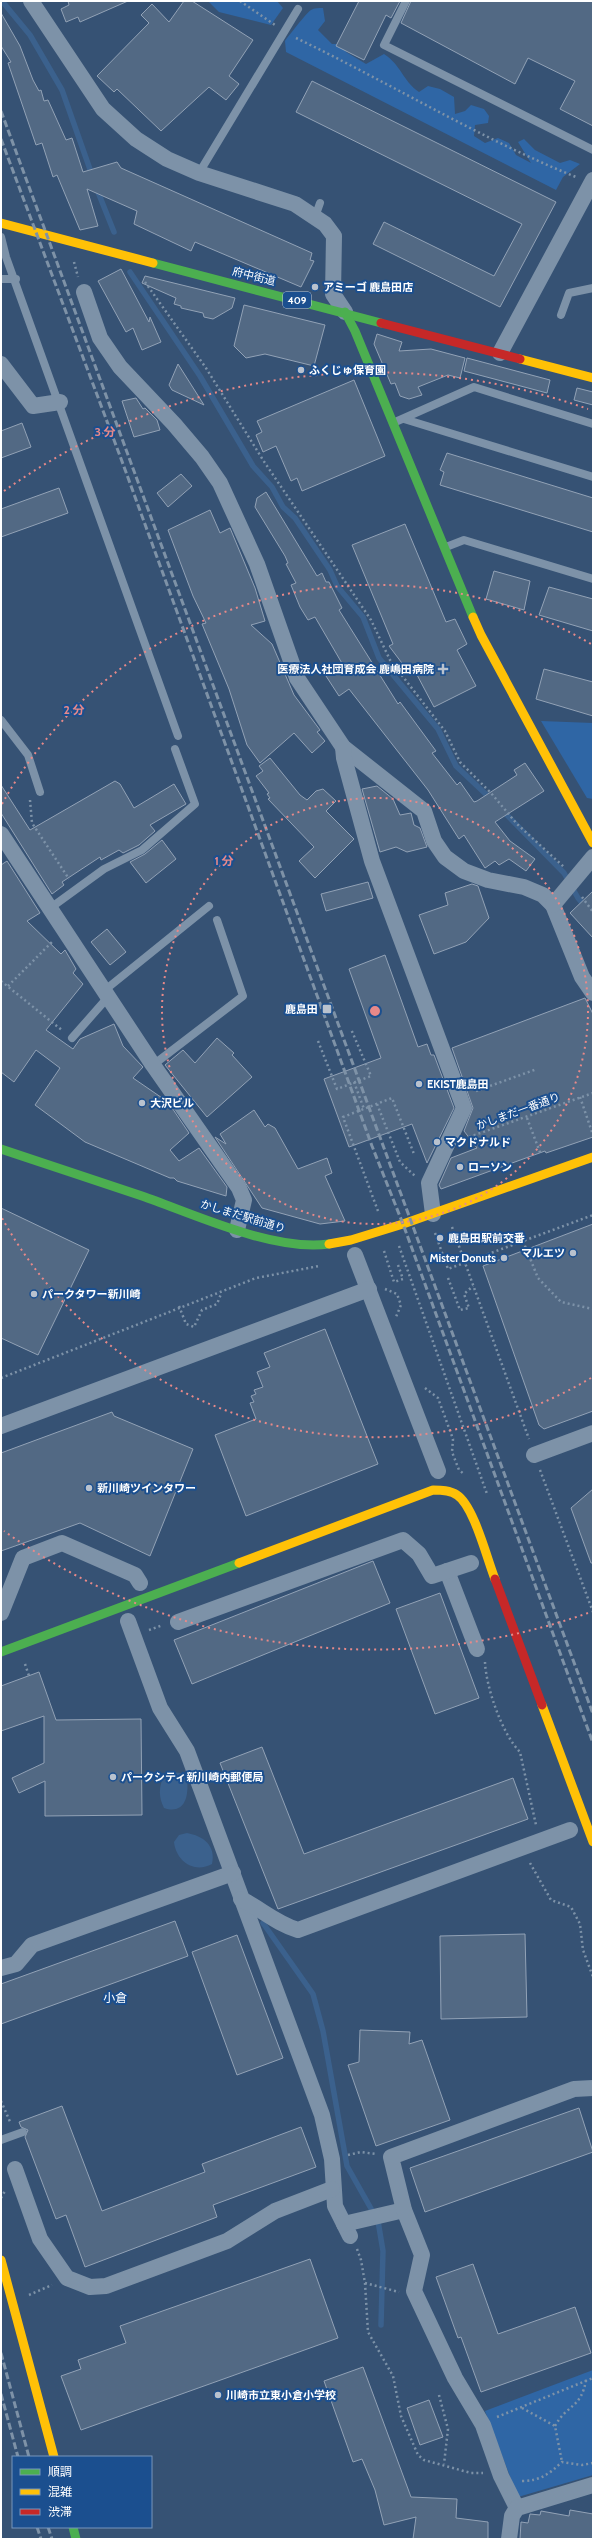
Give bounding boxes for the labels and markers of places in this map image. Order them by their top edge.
place label: アミーゴ 鹿島田店 [323,280,413,294]
marker: アミーゴ 鹿島田店 [310,282,320,292]
place label: ふくじゅ保育園 [309,363,386,377]
marker: ふくじゅ保育園 [296,365,306,375]
place label: 医療法人社団育成会 鹿嶋田病院 [278,662,434,676]
marker: 医療法人社団育成会 鹿嶋田病院 [437,663,449,675]
place label: 鹿島田 [285,1002,318,1016]
marker: 鹿島田 [321,1003,333,1015]
centre of rings [368,1004,382,1018]
place label: EKIST鹿島田 [427,1077,489,1091]
marker: EKIST鹿島田 [414,1079,424,1089]
place label: 大沢ビル [150,1096,194,1110]
marker: 大沢ビル [137,1098,147,1108]
place label: マクドナルド [445,1135,511,1149]
marker: マクドナルド [432,1137,442,1147]
place label: ローソン [468,1160,512,1174]
marker: ローソン [455,1162,465,1172]
place label: 鹿島田駅前交番 [448,1231,525,1245]
marker: 鹿島田駅前交番 [435,1233,445,1243]
place label: マルエツ [521,1246,565,1260]
marker: マルエツ [568,1248,578,1258]
place label: Mister Donuts [429,1251,496,1265]
marker: Mister Donuts [499,1253,509,1263]
place label: パークタワー新川崎 [42,1287,141,1301]
marker: パークタワー新川崎 [29,1289,39,1299]
place label: 新川崎ツインタワー [97,1481,196,1495]
marker: 新川崎ツインタワー [84,1483,94,1493]
place label: パークシティ新川崎内郵便局 [121,1770,263,1784]
marker: パークシティ新川崎内郵便局 [108,1772,118,1782]
place label: 川崎市立東小倉小学校 [226,2388,336,2402]
marker: 川崎市立東小倉小学校 [213,2390,223,2400]

